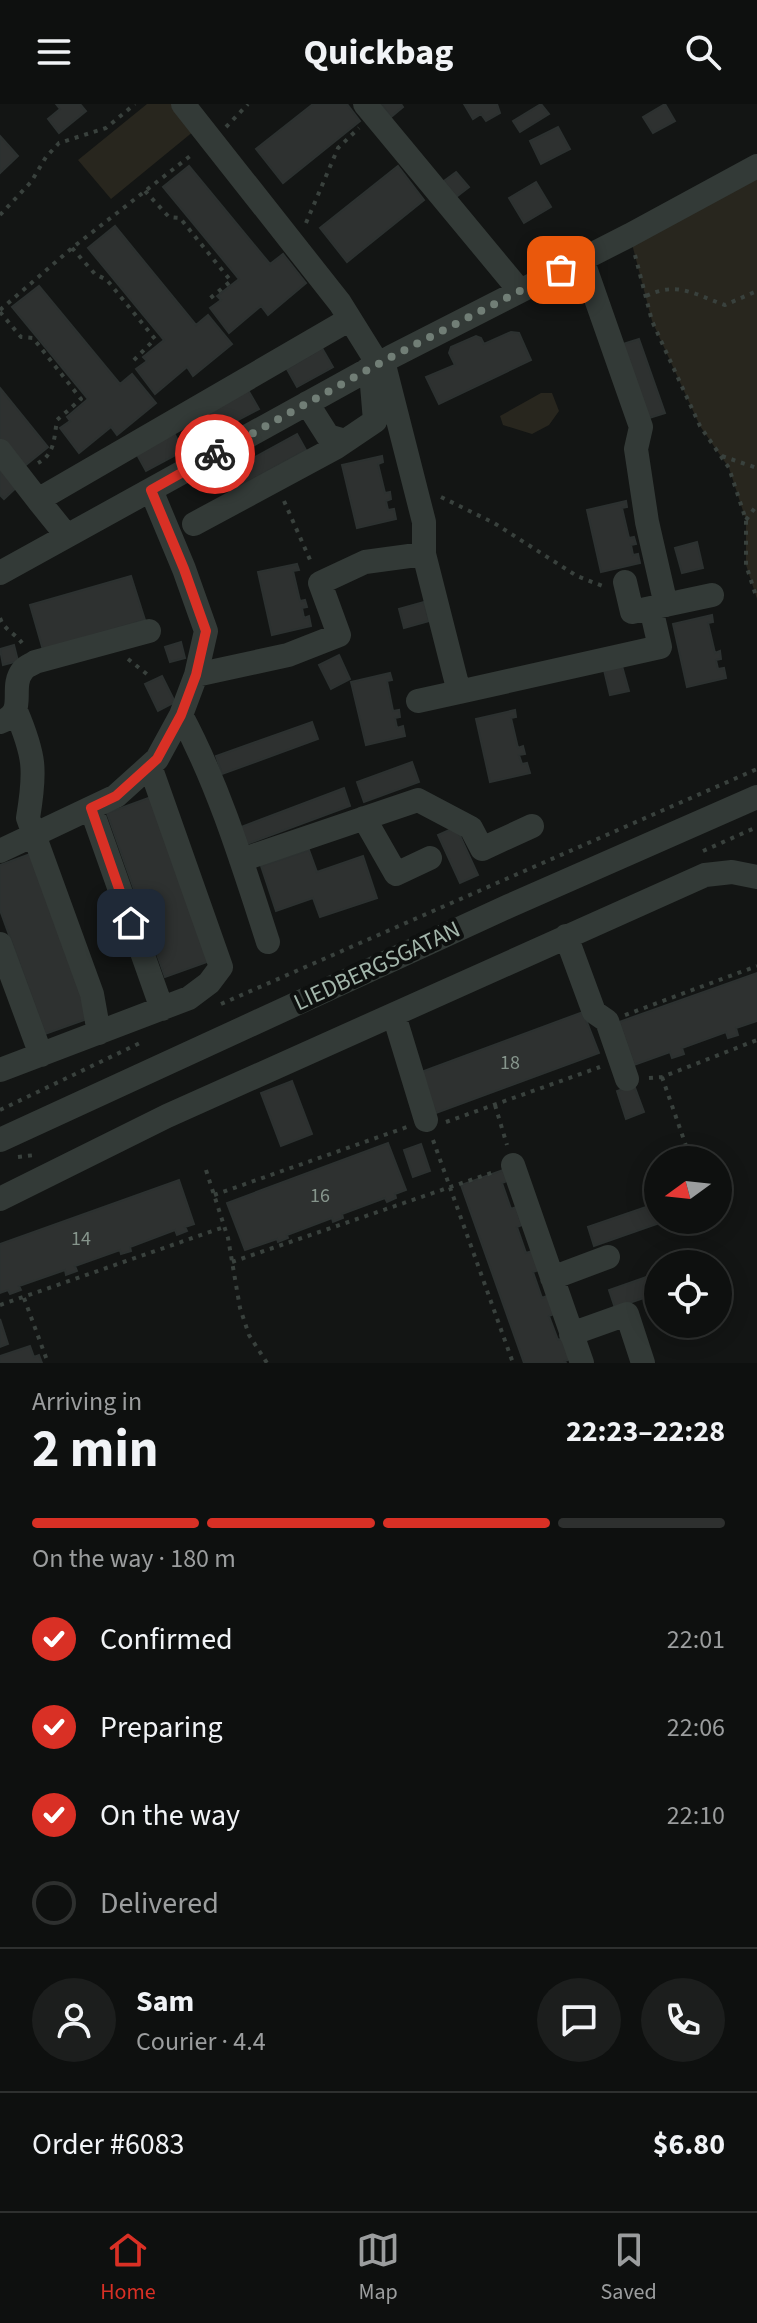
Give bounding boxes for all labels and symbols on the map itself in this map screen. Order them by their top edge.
pin [527,236,595,304]
courier [175,414,255,494]
pin [97,889,165,957]
street label: LIEDBERGSGATAN [288,912,466,1020]
house number: 18 [500,1049,520,1077]
north arrow [644,1146,732,1234]
house number: 16 [310,1182,330,1210]
house number: 14 [71,1225,91,1253]

